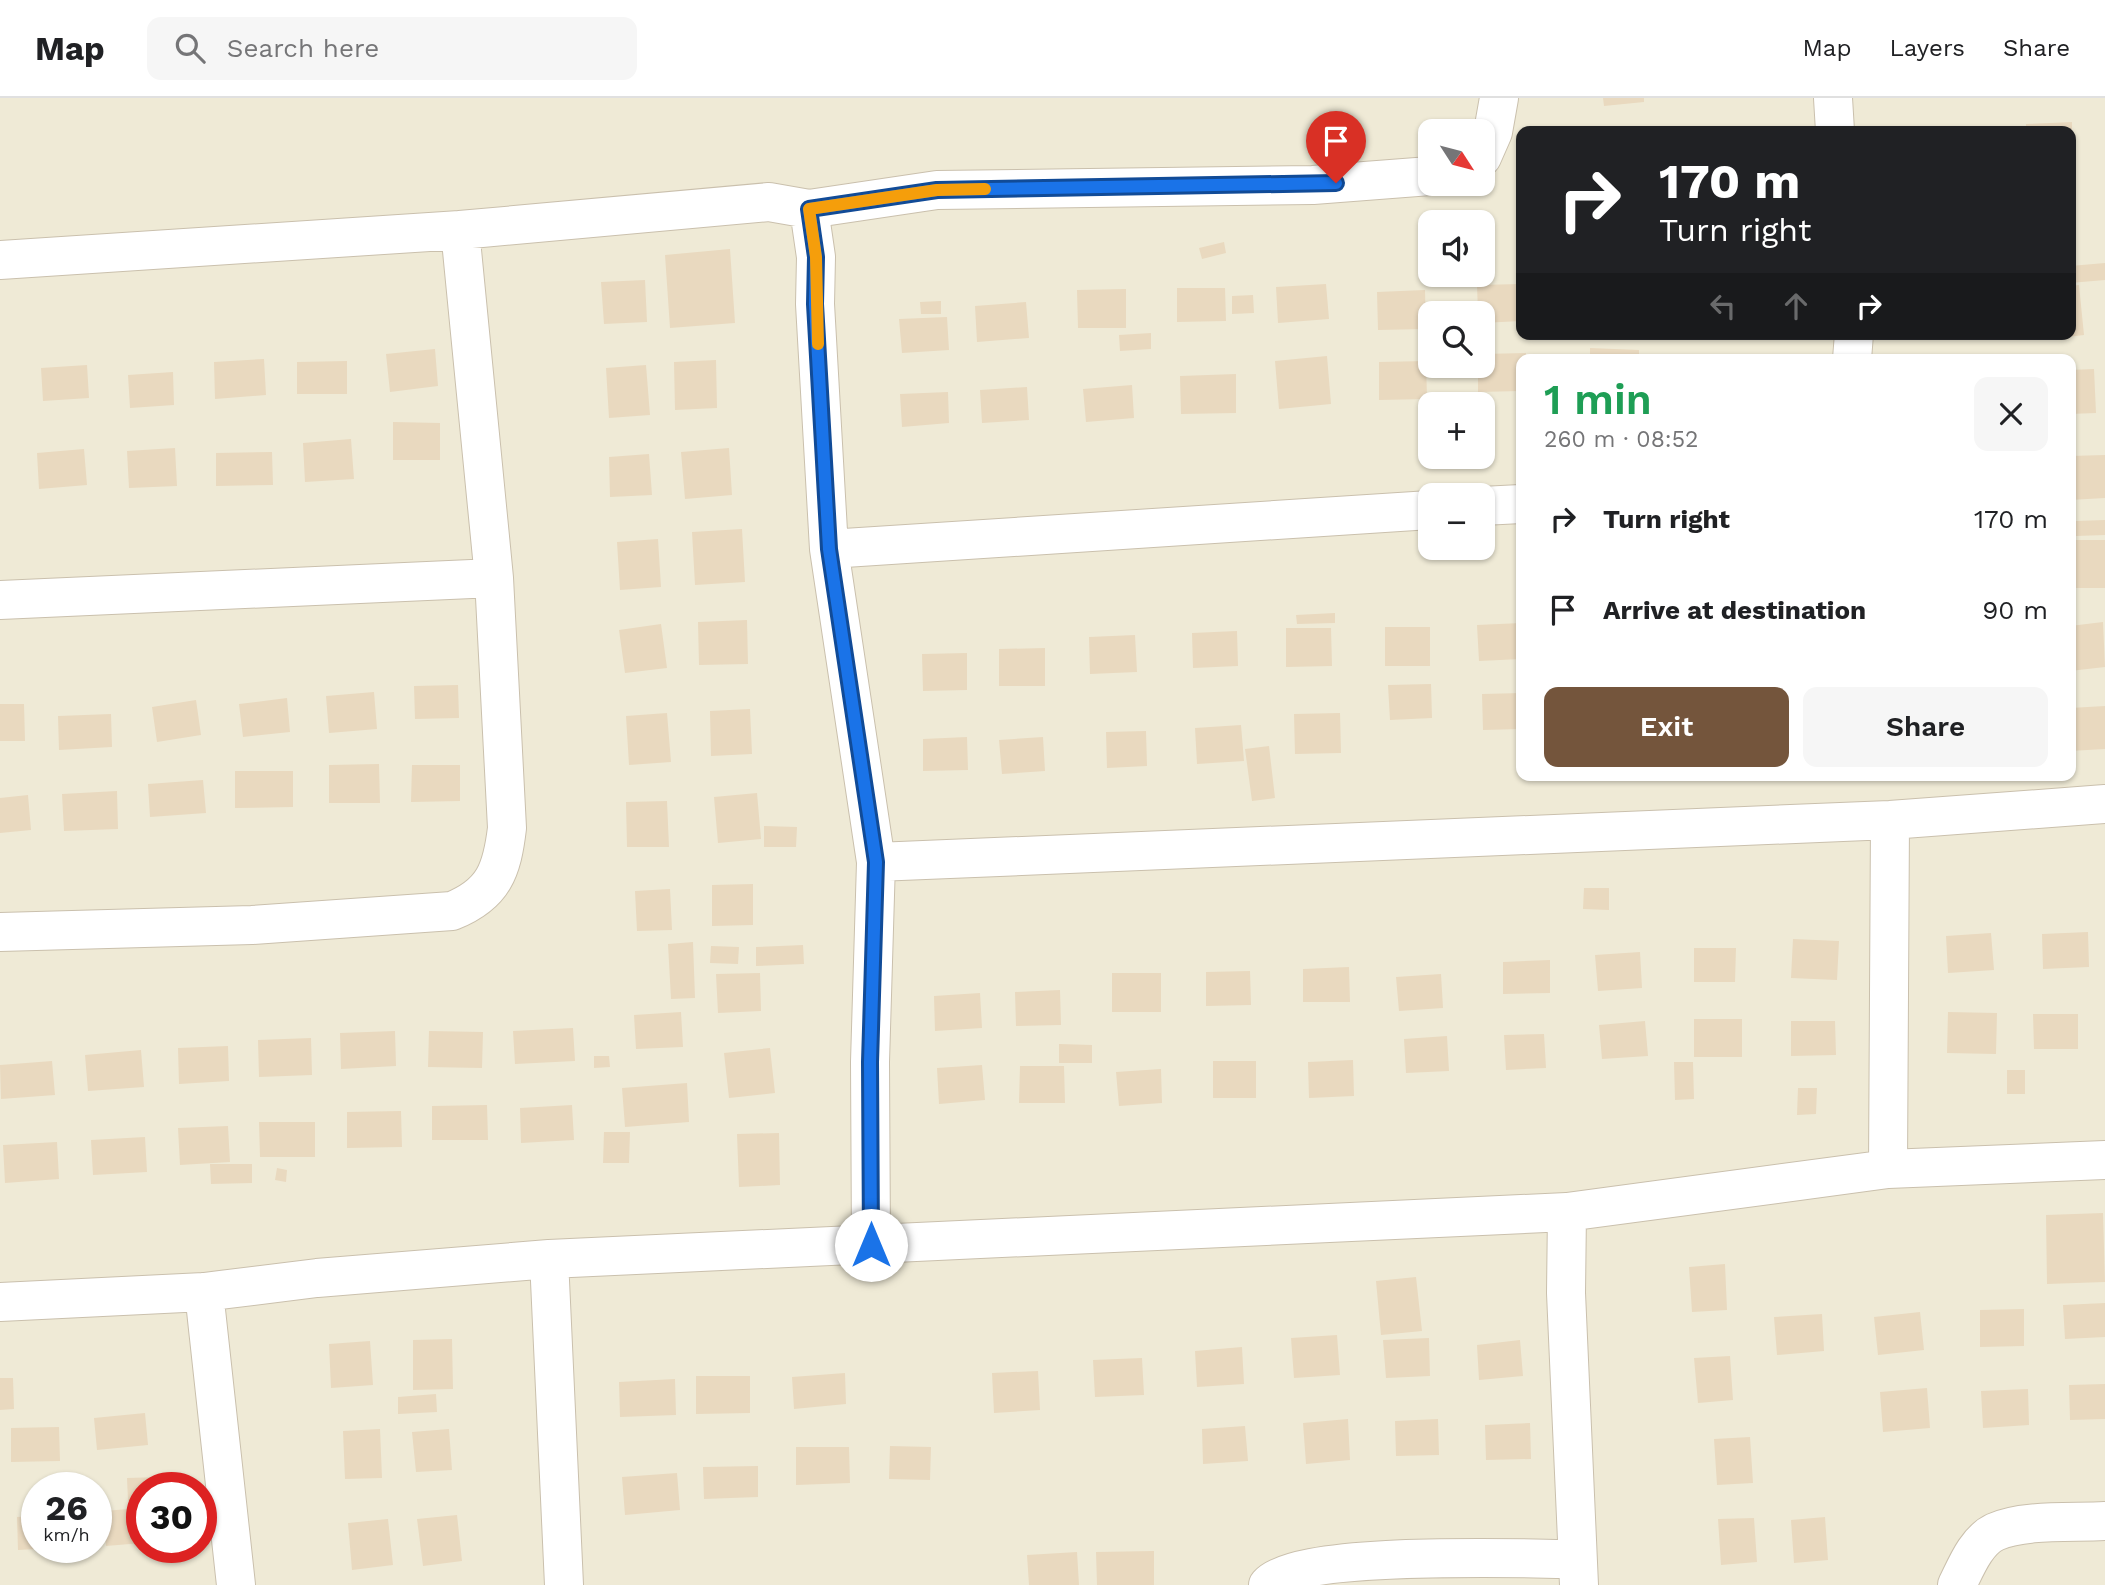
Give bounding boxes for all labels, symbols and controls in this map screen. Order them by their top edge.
search box [147,17,637,80]
text: Map [35,29,105,68]
icon: search [171,29,209,67]
text: Search here [227,33,379,63]
text: Map [1803,34,1851,62]
text: Layers [1889,34,1965,62]
text: Share [2003,34,2070,62]
pin [1306,111,1366,183]
north arrow [1418,119,1494,196]
map controls [1418,119,1495,560]
icon: arrive [1317,122,1355,160]
text: 170 m [1659,152,1800,210]
icon: right [1544,154,1635,245]
button: sound [1418,210,1495,287]
text: Turn right [1659,211,1811,249]
icon: left [1704,287,1742,325]
icon: ahead [1777,287,1815,325]
icon: right [1850,287,1888,325]
button: search [1418,301,1495,378]
text: 1 min [1544,375,1652,424]
button: close [1974,377,2048,451]
button: + [1418,392,1495,469]
text: 260 m · 08:52 [1544,426,1698,453]
button: − [1418,483,1495,560]
icon: right [1544,500,1582,538]
text: Turn right [1603,504,1730,534]
text: 170 m [1974,504,2048,534]
icon: arrive [1544,591,1582,629]
text: Arrive at destination [1603,595,1866,625]
text: 90 m [1982,595,2048,625]
button: Exit [1544,687,1789,767]
button: Share [1803,687,2048,767]
position arrow [834,1208,908,1282]
speed limit sign: 30 [126,1472,217,1563]
text: 26 [45,1487,88,1529]
text: km/h [43,1524,90,1545]

